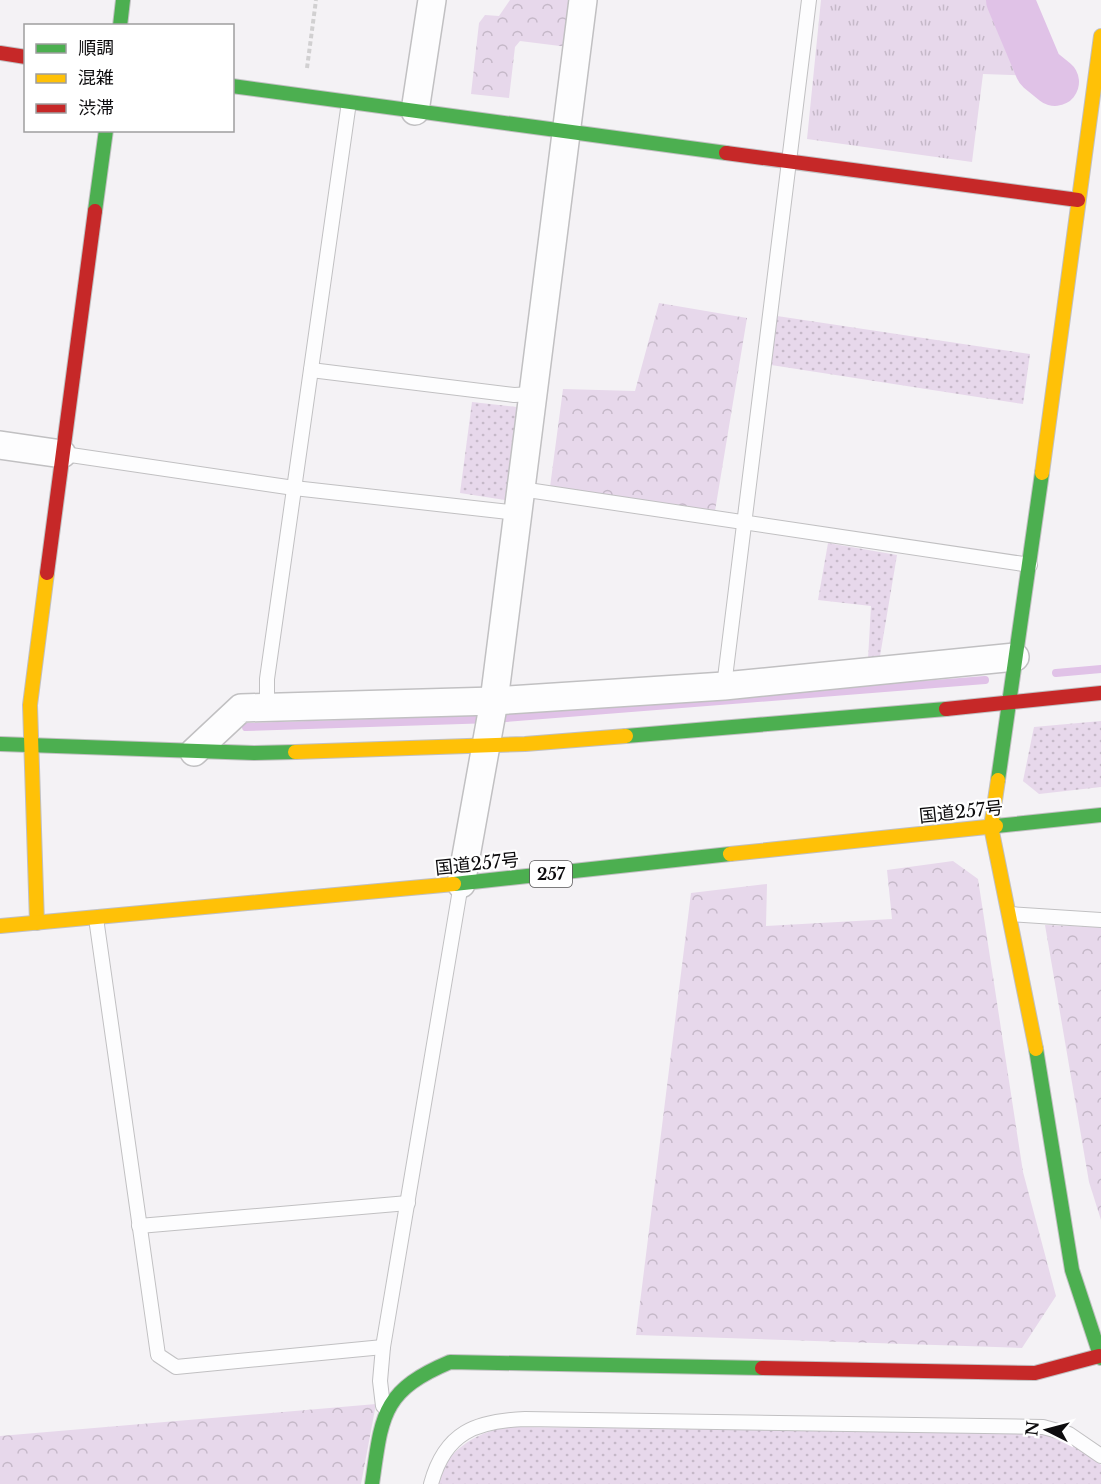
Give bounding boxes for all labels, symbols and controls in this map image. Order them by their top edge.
legend [24,24,234,132]
text: 順調 [78,37,114,59]
text: 混雑 [78,67,114,89]
text: 渋滞 [78,97,114,119]
street label: 国道257号 [918,797,1004,827]
street label: 国道257号 [434,849,520,879]
road number: 257 [530,861,572,887]
north arrow [1017,1400,1077,1460]
text: N [1021,1420,1043,1437]

